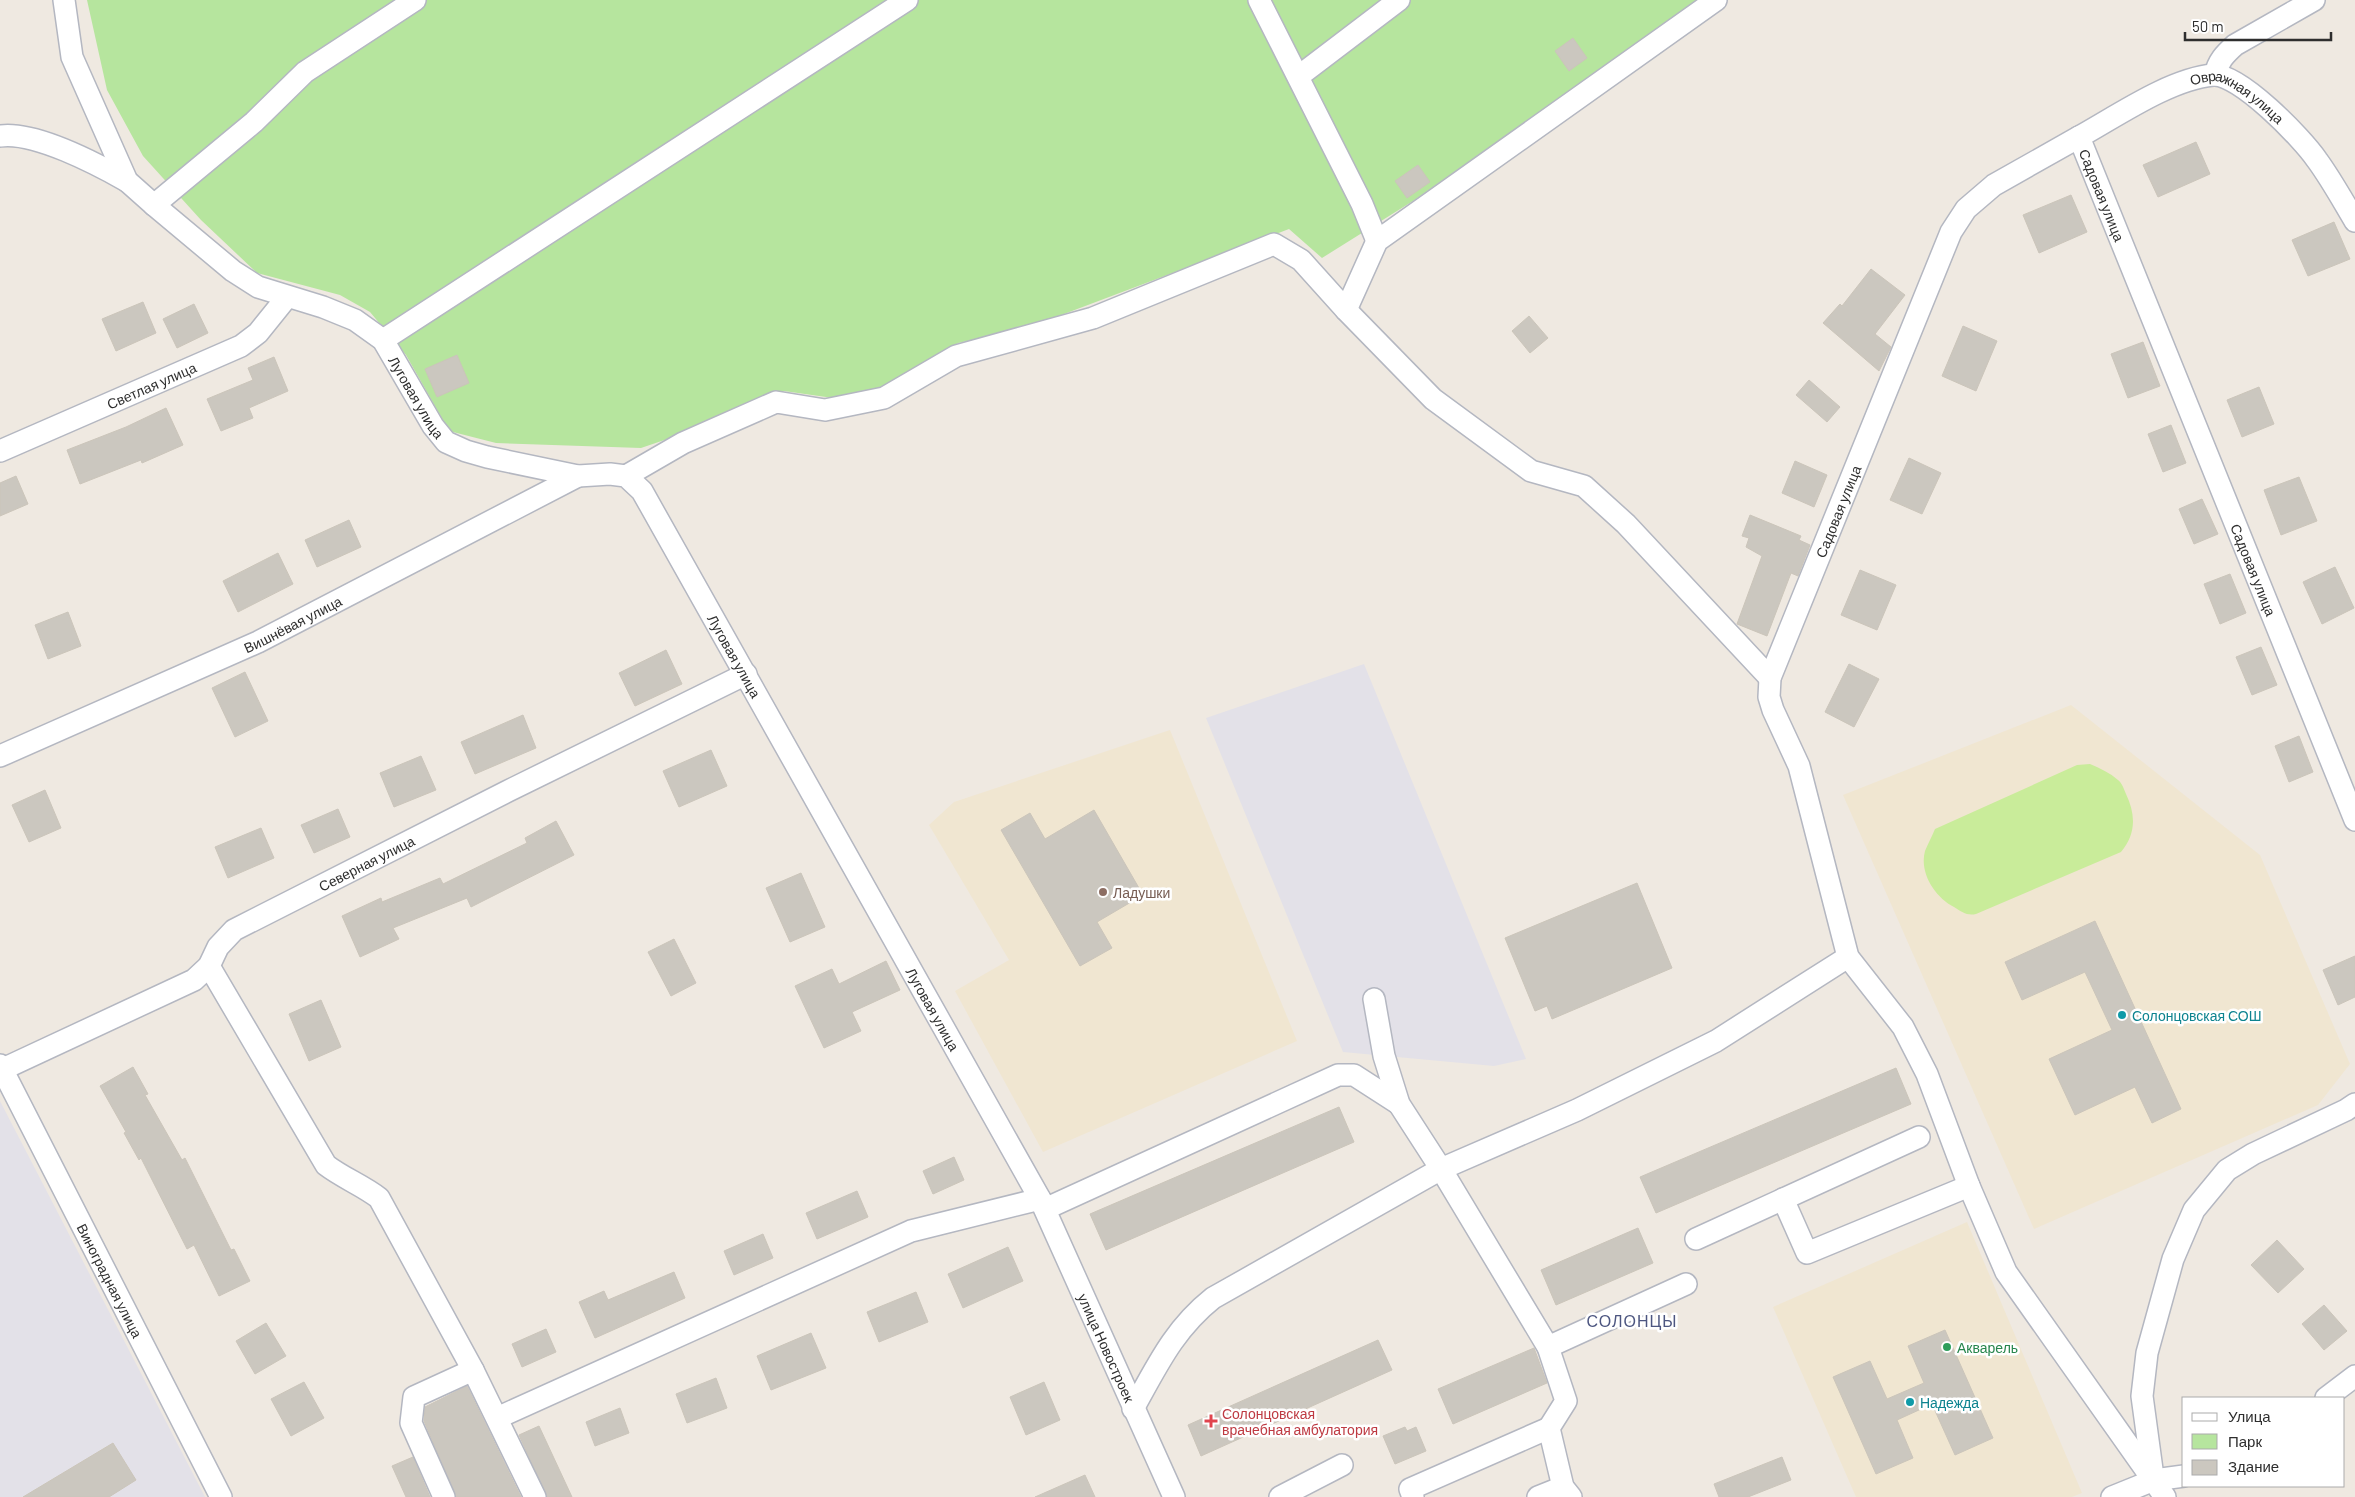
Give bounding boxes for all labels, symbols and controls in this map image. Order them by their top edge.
scale bar [2185,10,2331,42]
text: 50 m [2192,17,2224,35]
street label: Овражная улица [2188,66,2288,127]
street label: Садовая улица [2076,146,2129,244]
street label: Луговая улица [386,353,448,442]
street label: Светлая улица [104,358,199,412]
street label: Садовая улица [1811,462,1864,560]
street label: Садовая улица [2228,521,2280,618]
street label: Вишнёвая улица [241,592,345,656]
street label: Луговая улица [704,611,765,701]
street label: Северная улица [316,831,417,894]
place label: Ладушки [1113,884,1170,901]
marker: Ладушки [1097,886,1109,898]
street label: Луговая улица [903,964,963,1054]
place label: Солонцовская СОШ [2132,1007,2261,1024]
marker: Солонцовская СОШ [2116,1009,2128,1021]
street label: Виноградная улица [74,1220,147,1341]
street label: улица Новостроек [1075,1291,1139,1405]
district label: СОЛОНЦЫ [1587,1311,1677,1330]
place label: Акварель [1957,1339,2018,1356]
marker: Акварель [1941,1341,1953,1353]
place label: Надежда [1920,1394,1979,1411]
marker: Надежда [1904,1396,1916,1408]
legend [2182,1397,2345,1487]
place label: Солонцовская врачебная амбулатория [1222,1405,1378,1438]
text: Улица [2228,1407,2271,1425]
marker: Солонцовская врачебная амбулатория [1204,1414,1218,1428]
text: Парк [2228,1432,2262,1450]
text: Здание [2228,1457,2279,1475]

